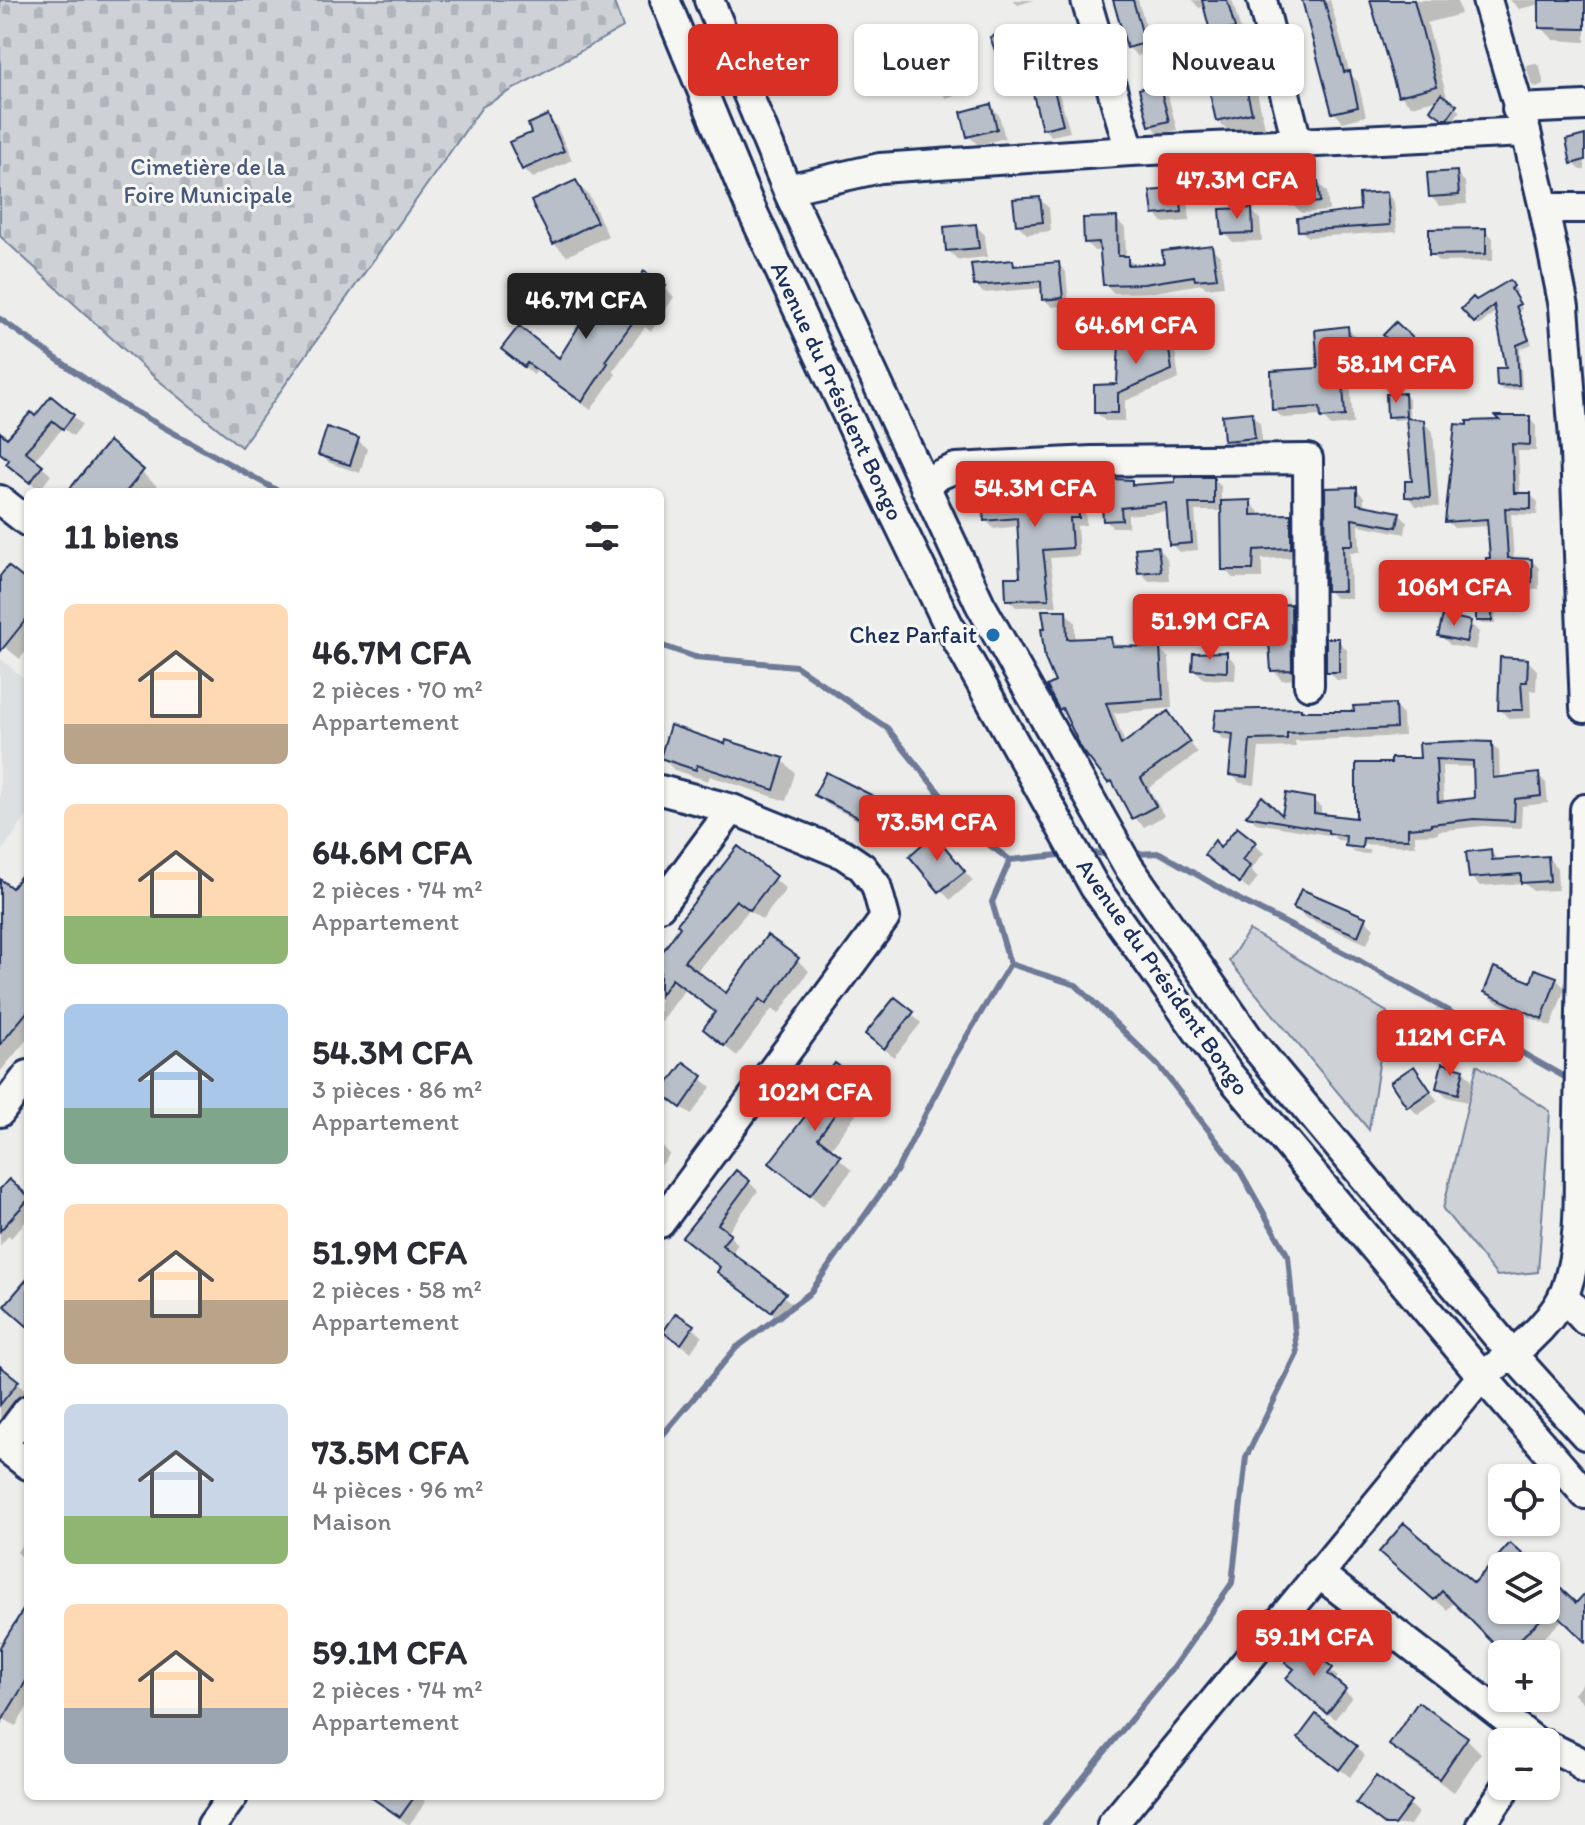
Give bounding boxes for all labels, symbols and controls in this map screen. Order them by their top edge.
chip: Acheter [688,24,838,96]
chip: Louer [854,24,978,96]
chip: Filtres [994,24,1127,96]
chip: Nouveau [1143,24,1304,96]
park label: Cimetière de la Foire Municipale [124,152,292,209]
pin: 47.3M CFA [1145,153,1329,221]
text: 47.3M CFA [1176,163,1298,195]
street label: Avenue du Président Bongo [765,257,910,525]
pin: 46.7M CFA [494,273,678,341]
text: 46.7M CFA [525,283,647,315]
pin: 64.6M CFA [1044,298,1228,366]
text: 64.6M CFA [1075,308,1197,340]
pin: 58.1M CFA [1304,337,1488,405]
text: 58.1M CFA [1336,347,1456,379]
pin: 54.3M CFA [943,461,1127,529]
text: 54.3M CFA [974,471,1096,503]
icon: filters [580,514,624,558]
text: 11 biens [64,516,179,557]
pin: 106M CFA [1371,560,1537,628]
text: 106M CFA [1397,570,1511,602]
pin: 51.9M CFA [1118,594,1302,662]
text: 51.9M CFA [1151,604,1269,636]
place label: Chez Parfait [849,620,977,649]
marker: Chez Parfait [984,626,1002,644]
text: 46.7M CFA [312,632,471,673]
icon: home [128,636,224,732]
text: 2 pièces · 70 m² [312,673,483,705]
text: Appartement [312,705,459,737]
pin: 73.5M CFA [845,795,1029,863]
text: 73.5M CFA [877,805,997,837]
text: 64.6M CFA [312,832,472,873]
icon: home [128,836,224,932]
street label: Avenue du Président Bongo [1071,853,1256,1101]
text: 2 pièces · 74 m² [312,873,483,905]
text: Appartement [312,905,459,937]
pin: 112M CFA [1367,1010,1533,1078]
text: 112M CFA [1395,1020,1505,1052]
text: 54.3M CFA [312,1032,472,1073]
icon: home [128,1036,224,1132]
pin: 102M CFA [732,1065,898,1133]
text: 3 pièces · 86 m² [312,1073,482,1105]
text: 102M CFA [758,1075,872,1107]
text: Appartement [312,1105,459,1137]
text: 51.9M CFA [312,1232,467,1273]
icon: home [128,1236,224,1332]
text: 2 pièces · 58 m² [312,1273,482,1305]
text: Appartement [312,1305,459,1337]
text: 73.5M CFA [312,1432,469,1473]
icon: home [128,1436,224,1532]
map controls [1488,1464,1560,1800]
button: locate [1488,1464,1560,1536]
text: 4 pièces · 96 m² [312,1473,483,1505]
text: Maison [312,1505,391,1537]
button: layers [1488,1552,1560,1624]
pin: 59.1M CFA [1222,1610,1406,1678]
text: 59.1M CFA [1255,1620,1373,1652]
text: 59.1M CFA [312,1632,467,1673]
icon: home [128,1636,224,1732]
button: + [1488,1640,1560,1712]
text: 2 pièces · 74 m² [312,1673,483,1705]
text: Appartement [312,1705,459,1737]
button: − [1488,1728,1560,1800]

